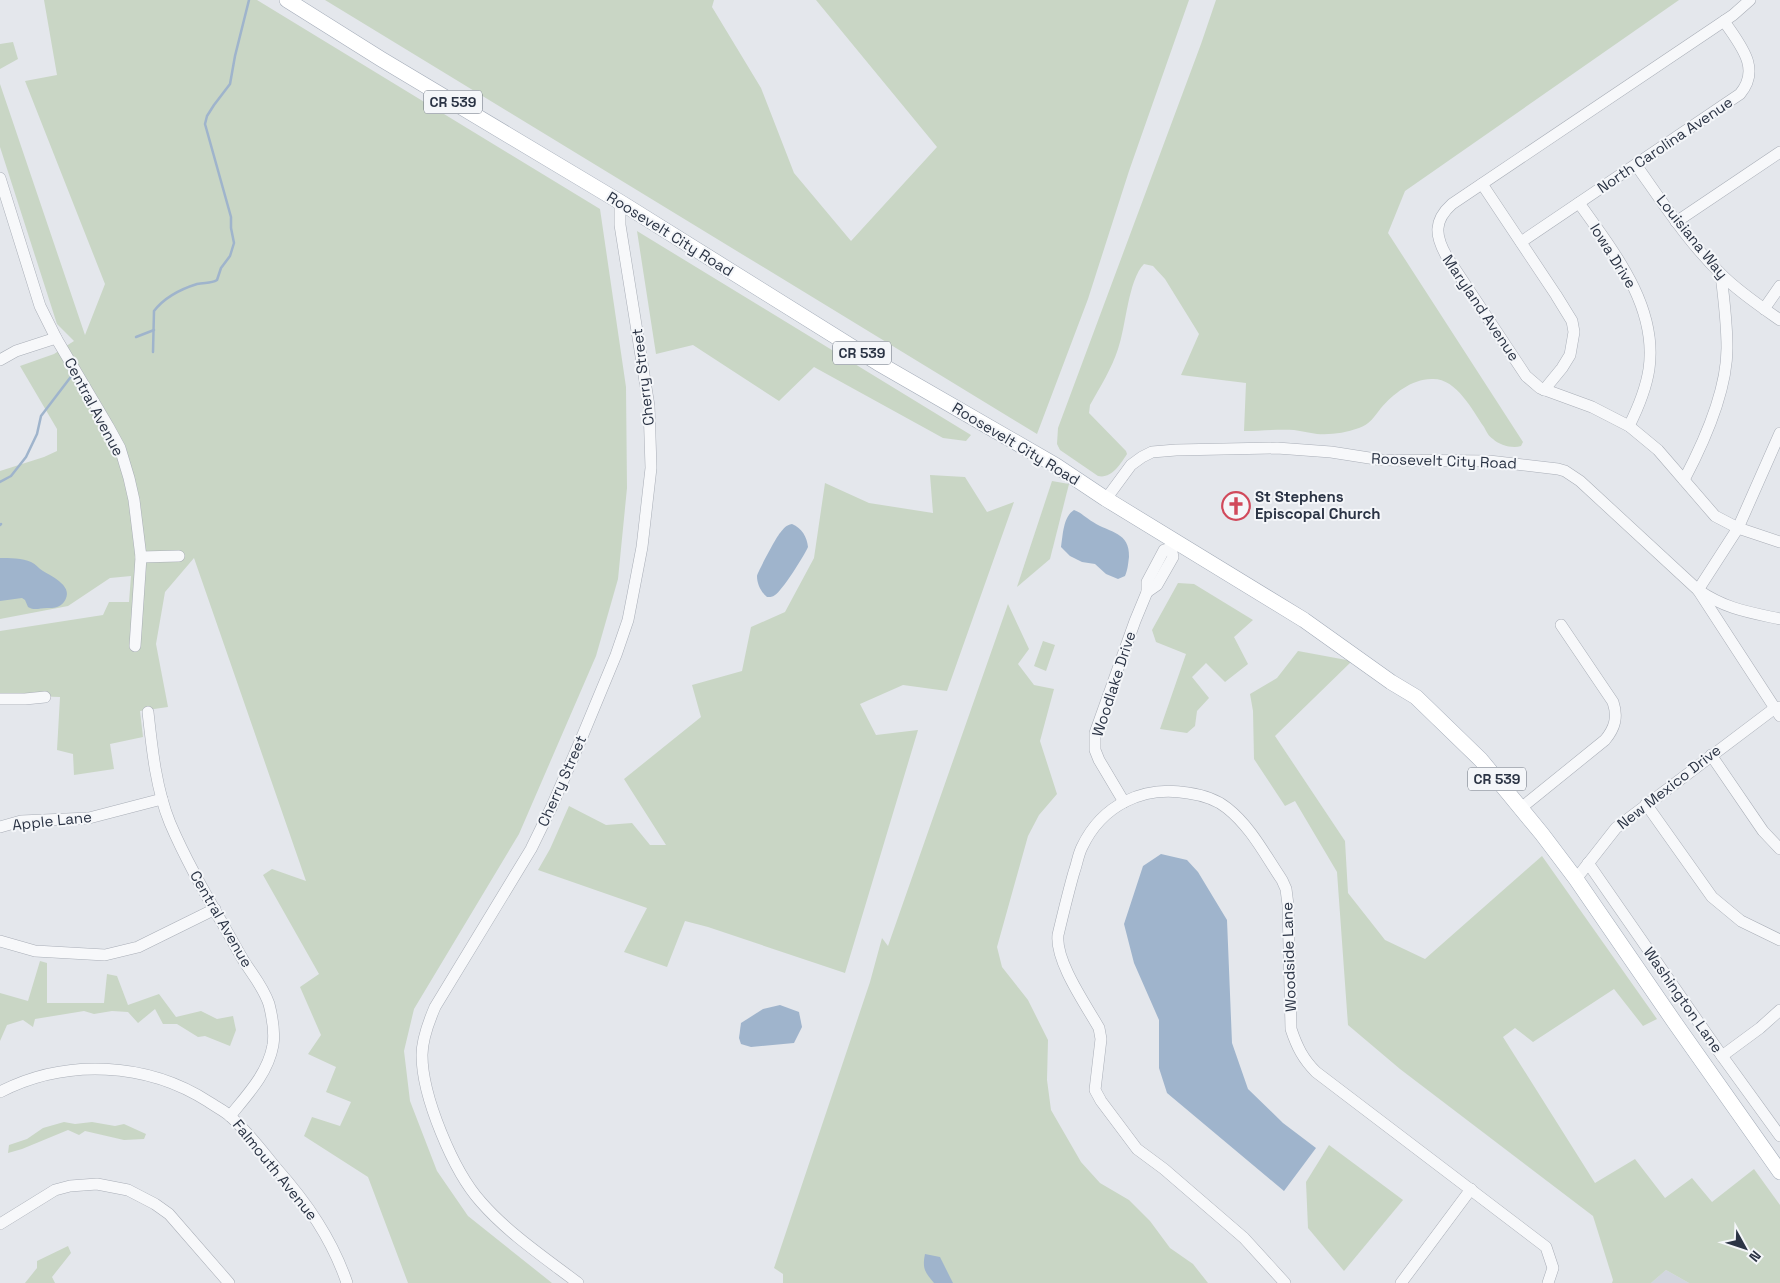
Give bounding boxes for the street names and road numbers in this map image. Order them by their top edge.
road number: CR 539 [424,90,482,114]
street label: North Carolina Avenue [1593,92,1736,197]
street label: Roosevelt City Road [603,187,737,280]
street label: Louisiana Way [1653,191,1732,283]
street label: Iowa Drive [1586,220,1641,292]
street label: Maryland Avenue [1439,251,1524,365]
street label: Cherry Street [627,327,658,427]
road number: CR 539 [833,342,891,364]
street label: Central Avenue [61,354,128,459]
street label: Roosevelt City Road [949,398,1084,489]
street label: Roosevelt City Road [1371,448,1517,473]
street label: Woodlake Drive [1088,629,1140,739]
street label: Cherry Street [533,732,590,829]
street label: New Mexico Drive [1613,740,1724,833]
road number: CR 539 [1468,768,1526,791]
street label: Apple Lane [11,807,93,834]
street label: Central Avenue [186,867,257,971]
street label: Woodside Lane [1277,902,1300,1012]
street label: Washington Lane [1640,943,1727,1056]
street label: Falmouth Avenue [229,1115,322,1224]

